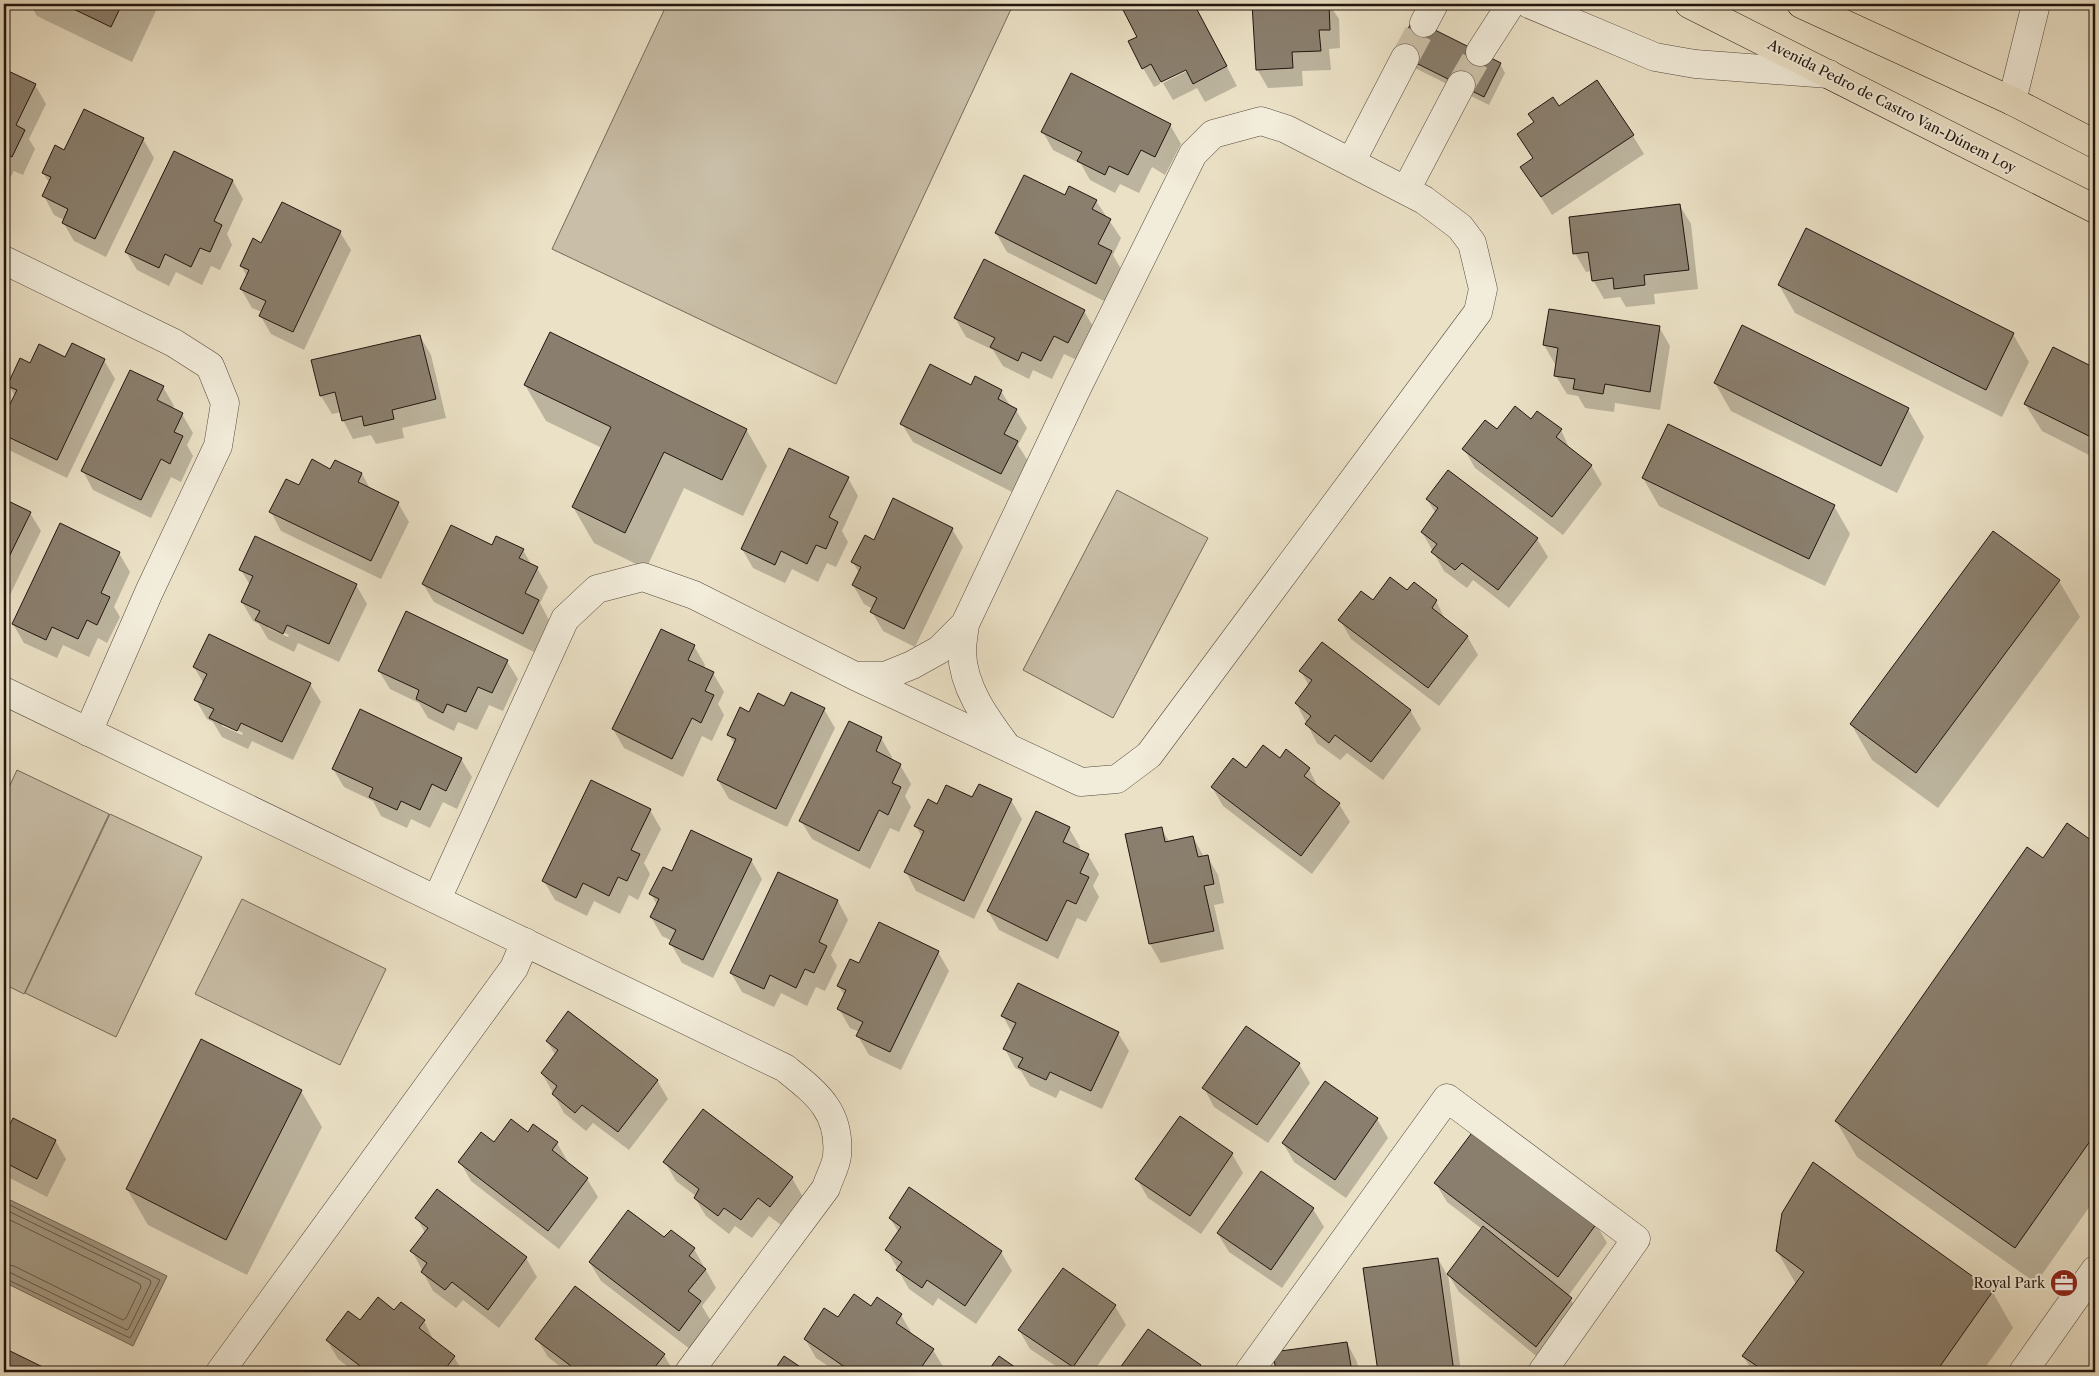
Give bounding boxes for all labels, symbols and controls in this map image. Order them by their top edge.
street label: Avenida Pedro de Castro Van-Dúnem Loy [1764,35,2019,177]
office icon: Royal Park [2049,1268,2079,1298]
place label: Royal Park [1974,1274,2046,1292]

